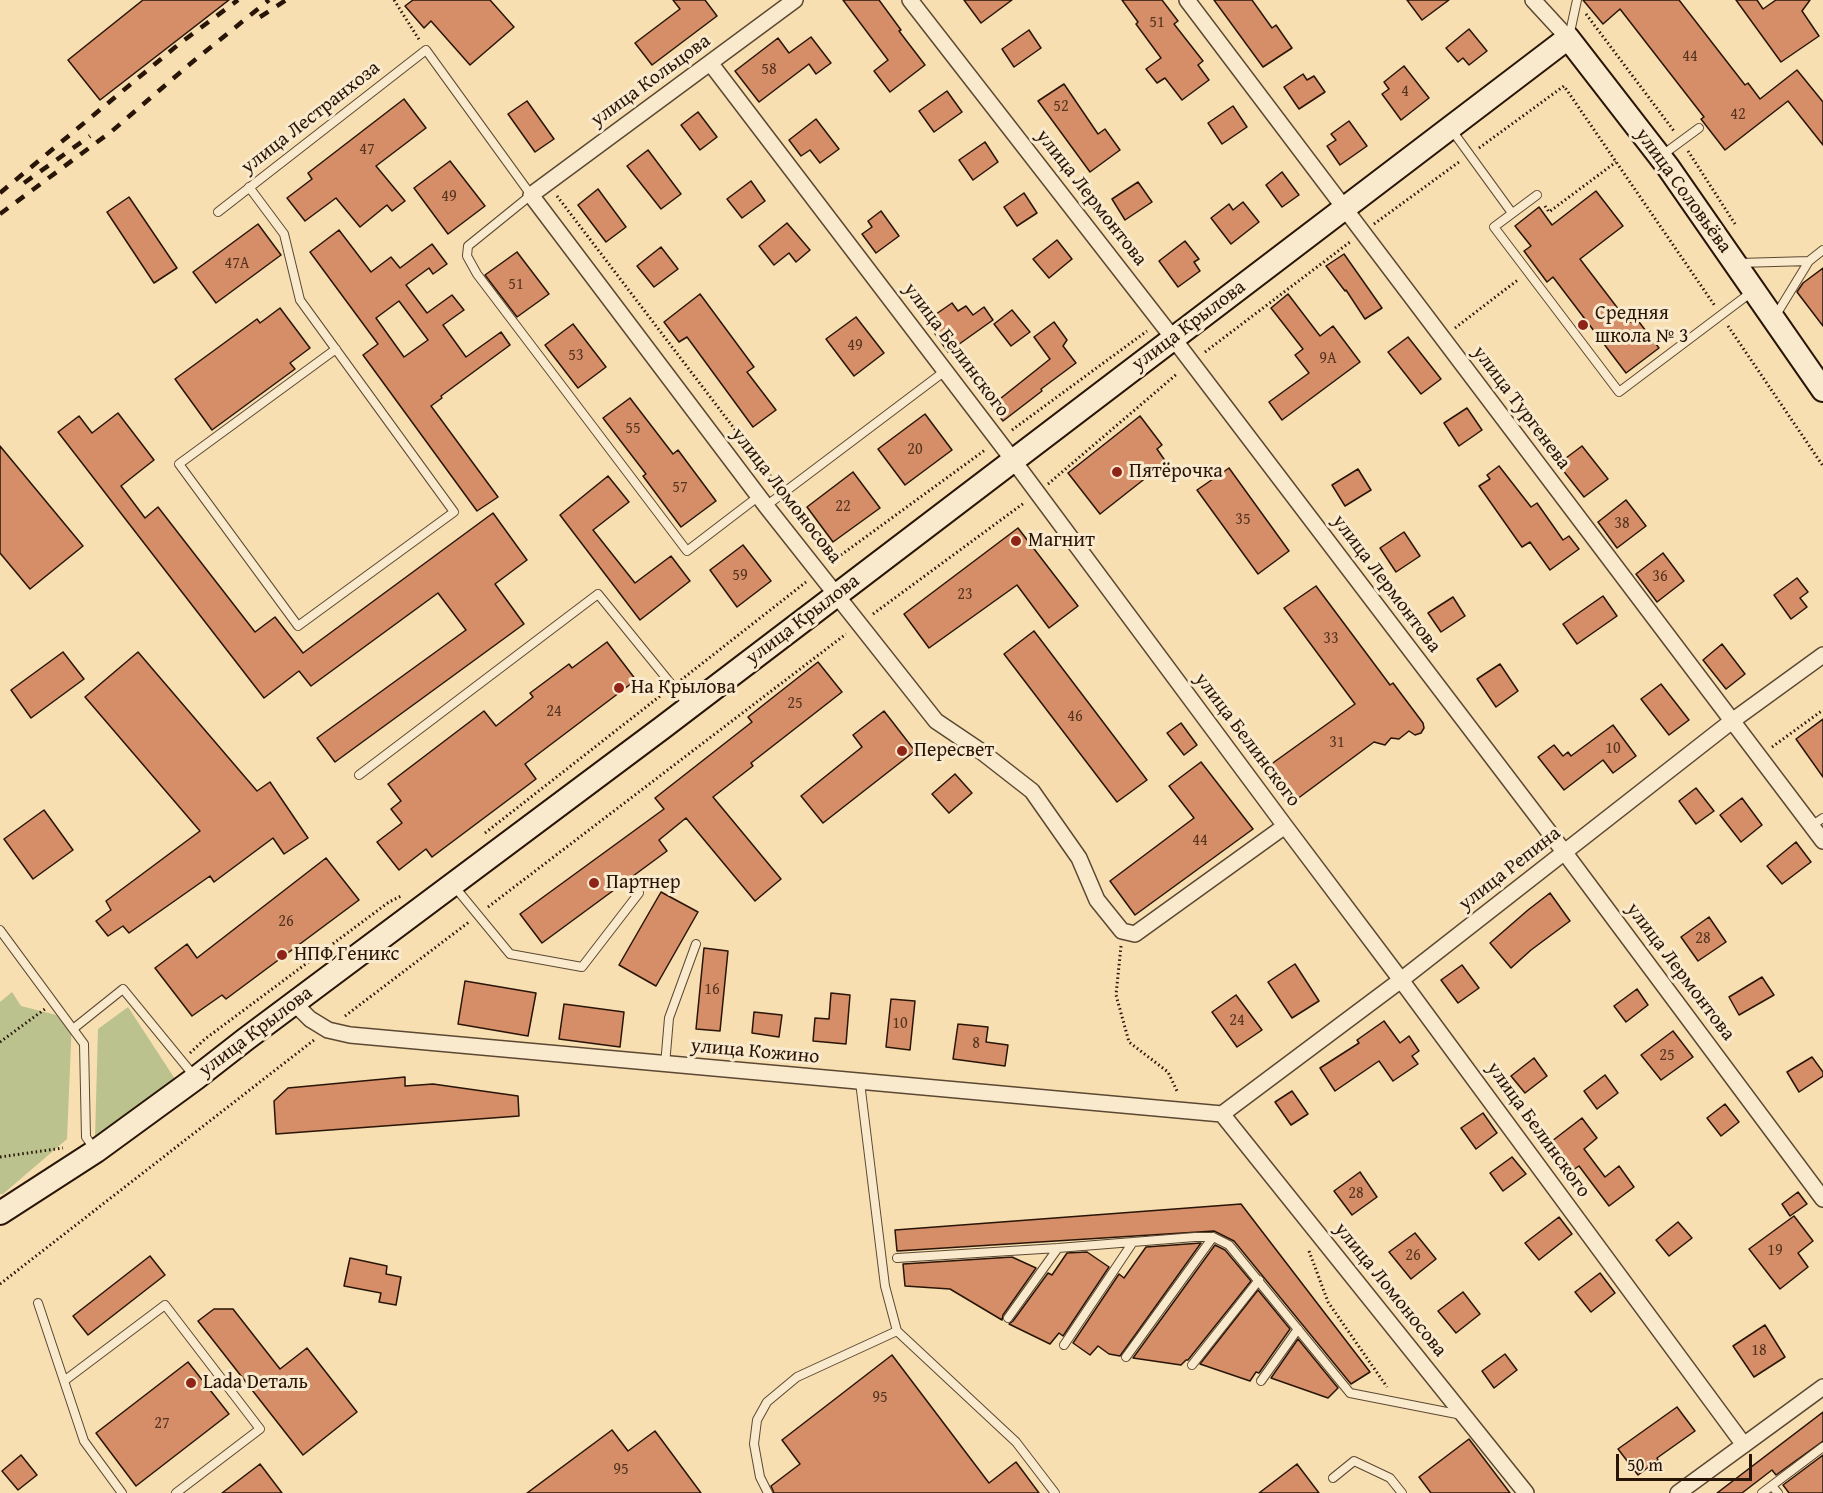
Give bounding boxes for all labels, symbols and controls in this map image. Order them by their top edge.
house number: 51 [1149,13,1165,33]
street label: улица Кольцова [586,30,716,132]
house number: 44 [1682,47,1698,67]
street label: улица Лестранхоза [237,56,385,180]
house number: 58 [761,60,777,80]
house number: 4 [1401,82,1409,102]
house number: 52 [1053,97,1069,117]
house number: 42 [1730,105,1746,125]
street label: улица Соловьёва [1630,124,1736,258]
street label: улица Лермонтова [1030,125,1152,271]
house number: 47 [359,140,375,160]
house number: 49 [441,187,457,207]
house number: 47А [224,254,250,274]
house number: 51 [508,275,524,295]
street label: улица Крылова [1127,276,1251,376]
street label: улица Белинского [898,278,1014,422]
place label: Средняя школа № 3 [1595,302,1689,349]
marker: Средняя школа № 3 [1576,318,1590,332]
house number: 49 [847,336,863,356]
street label: улица Тургенева [1467,341,1575,475]
house number: 53 [568,346,584,366]
house number: 9А [1319,349,1337,369]
house number: 55 [625,419,641,439]
street label: улица Ломоносова [725,423,847,569]
house number: 20 [907,440,923,460]
place label: Пятёрочка [1129,460,1223,484]
marker: Пятёрочка [1110,465,1124,479]
house number: 57 [672,478,688,498]
house number: 22 [835,497,851,517]
house number: 35 [1235,510,1251,530]
street label: улица Лермонтова [1326,510,1446,658]
house number: 38 [1614,514,1630,534]
place label: Магнит [1028,529,1095,553]
marker: Магнит [1009,534,1023,548]
house number: 59 [732,566,748,586]
house number: 36 [1652,567,1668,587]
street label: улица Крылова [741,570,865,670]
house number: 23 [957,585,973,605]
house number: 33 [1323,629,1339,649]
street label: улица Белинского [1189,668,1305,812]
place label: На Крылова [631,676,736,700]
marker: На Крылова [612,681,626,695]
house number: 25 [787,694,803,714]
house number: 24 [546,702,562,722]
house number: 46 [1067,707,1083,727]
house number: 31 [1329,733,1345,753]
place label: Пересвет [914,739,994,763]
house number: 10 [1605,739,1621,759]
marker: Пересвет [895,744,909,758]
street label: улица Репина [1454,822,1566,916]
house number: 44 [1192,831,1208,851]
place label: Партнер [606,871,681,895]
marker: Партнер [587,876,601,890]
street label: улица Лермонтова [1620,898,1740,1046]
house number: 26 [278,912,294,932]
house number: 28 [1695,929,1711,949]
place label: НПФ Геникс [294,943,399,967]
marker: НПФ Геникс [275,948,289,962]
house number: 16 [704,980,720,1000]
street label: улица Крылова [194,982,318,1082]
house number: 24 [1229,1011,1245,1031]
house number: 10 [892,1014,908,1034]
street label: улица Кожино [690,1034,820,1070]
house number: 8 [972,1034,980,1054]
house number: 25 [1659,1046,1675,1066]
street label: улица Белинского [1481,1057,1595,1203]
house number: 28 [1348,1184,1364,1204]
street label: улица Ломоносова [1328,1218,1452,1362]
house number: 19 [1767,1241,1783,1261]
house number: 26 [1405,1246,1421,1266]
house number: 18 [1751,1341,1767,1361]
place label: Lada Dеталь [203,1371,308,1395]
marker: Lada Dеталь [184,1376,198,1390]
house number: 95 [872,1388,888,1408]
house number: 27 [154,1414,170,1434]
scale bar [1619,1442,1756,1480]
text: 50 m [1627,1451,1663,1478]
house number: 95 [613,1460,629,1480]

